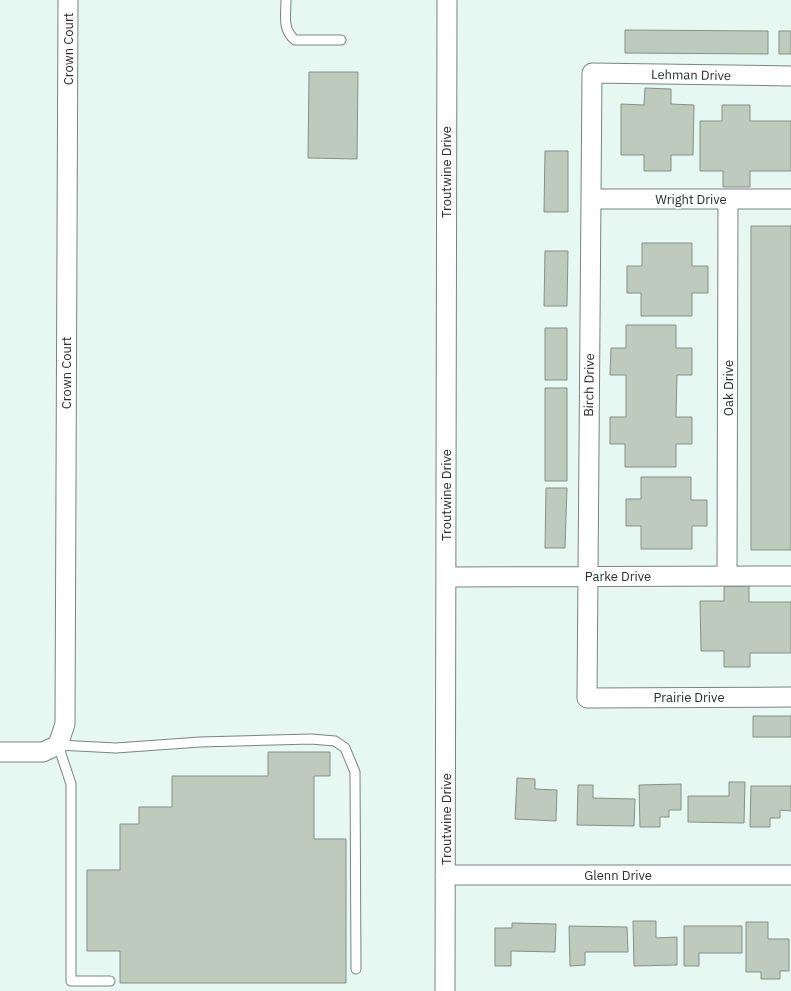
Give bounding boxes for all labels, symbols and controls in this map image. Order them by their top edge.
street label: Crown Court [60,13,77,85]
street label: Lehman Drive [651,66,731,84]
street label: Troutwine Drive [438,126,455,218]
street label: Wright Drive [655,191,727,208]
street label: Crown Court [58,337,75,409]
street label: Birch Drive [580,353,598,417]
street label: Oak Drive [720,360,737,416]
street label: Troutwine Drive [438,449,455,541]
street label: Parke Drive [585,568,651,585]
street label: Prairie Drive [653,689,725,706]
street label: Troutwine Drive [438,773,455,865]
street label: Glenn Drive [584,867,652,884]

